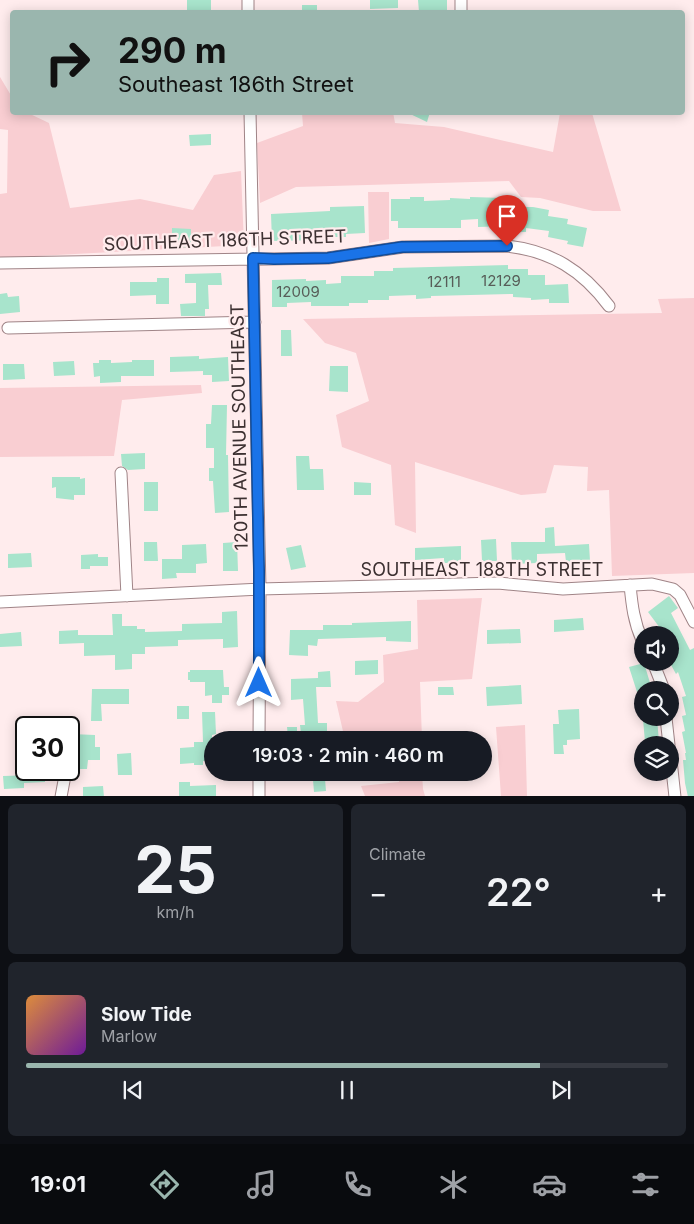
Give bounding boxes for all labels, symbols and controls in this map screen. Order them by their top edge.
text: 290 m [118,29,227,71]
icon: right [35,30,100,95]
text: Southeast 186th Street [118,71,354,97]
pin [486,195,528,246]
icon: arrive [493,202,521,230]
street label: SOUTHEAST 186TH STREET [103,225,347,255]
house number: 12129 [481,271,521,290]
house number: 12111 [427,272,461,291]
house number: 12009 [276,282,320,301]
street label: 120TH AVENUE SOUTHEAST [226,303,252,551]
street label: SOUTHEAST 188TH STREET [361,559,603,580]
map controls [634,626,679,781]
button: sound [634,626,679,671]
position arrow [232,656,284,708]
button: search [634,681,679,726]
speed limit sign: 30 [15,716,80,781]
button: layers [634,736,679,781]
text: 19:03 · 2 min · 460 m [252,744,444,767]
text: 25 [134,830,217,909]
text: Climate [369,844,426,864]
text: 22° [486,869,551,915]
text: − [369,876,388,910]
text: + [649,876,668,910]
text: km/h [156,902,195,922]
text: Slow Tide [101,1003,192,1026]
text: Marlow [101,1026,157,1046]
icon: previous [119,1076,147,1104]
icon: pause [333,1076,361,1104]
icon: next [547,1076,575,1104]
icon: directions [147,1167,182,1202]
icon: music [244,1167,279,1202]
icon: phone [340,1167,375,1202]
icon: climate [436,1167,471,1202]
icon: car [532,1167,567,1202]
icon: filters [628,1167,663,1202]
text: 19:01 [31,1171,86,1197]

